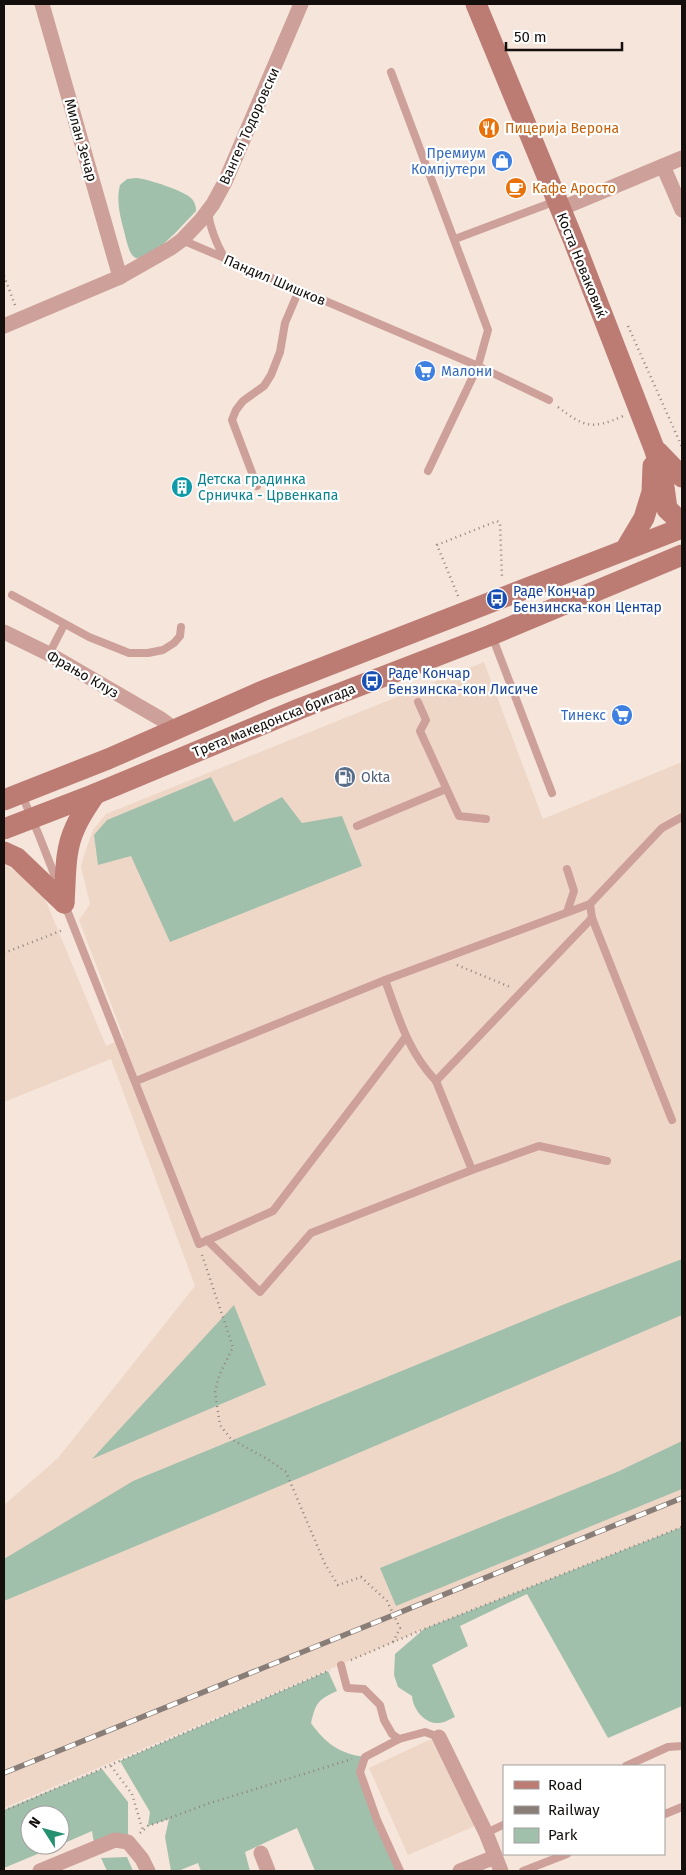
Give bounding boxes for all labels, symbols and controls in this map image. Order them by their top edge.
scale bar [506,20,622,52]
text: 50 m [514,28,547,46]
street label: Вангел Тодоровски [216,65,283,187]
street label: Милан Зечар [61,97,100,184]
restaurant icon: Пицерија Верона [477,116,501,140]
place label: Пицерија Верона [505,120,619,137]
place label: Премиум Компјутери [411,145,486,178]
shop icon: Премиум Компјутери [490,149,514,173]
cafe icon: Кафе Аросто [504,176,528,200]
place label: Кафе Аросто [532,180,616,197]
street label: Коста Новаковиќ [553,210,611,321]
street label: Пандил Шишков [221,251,328,310]
supermarket icon: Малони [413,359,437,383]
place label: Малони [441,363,492,380]
place label: Детска градинка Срничка - Црвенкапа [197,471,338,504]
building icon: Детска градинка Срничка - Црвенкапа [170,475,194,499]
place label: Раде Кончар Бензинска-кон Центар [513,583,662,616]
bus stop icon: Раде Кончар Бензинска-кон Центар [485,587,509,611]
street label: Фрањо Клуз [44,647,122,702]
place label: Раде Кончар Бензинска-кон Лисиче [388,665,538,698]
bus stop icon: Раде Кончар Бензинска-кон Лисиче [360,669,384,693]
street label: Трета македонска бригада [190,680,358,761]
supermarket icon: Тинекс [610,703,634,727]
place label: Тинекс [561,707,606,724]
fuel station icon: Okta [333,765,357,789]
place label: Okta [361,769,390,786]
legend [503,1765,666,1855]
text: Road [548,1776,583,1794]
text: Railway [548,1801,600,1819]
north arrow [20,1805,70,1855]
text: N [25,1814,44,1831]
text: Park [548,1826,578,1844]

